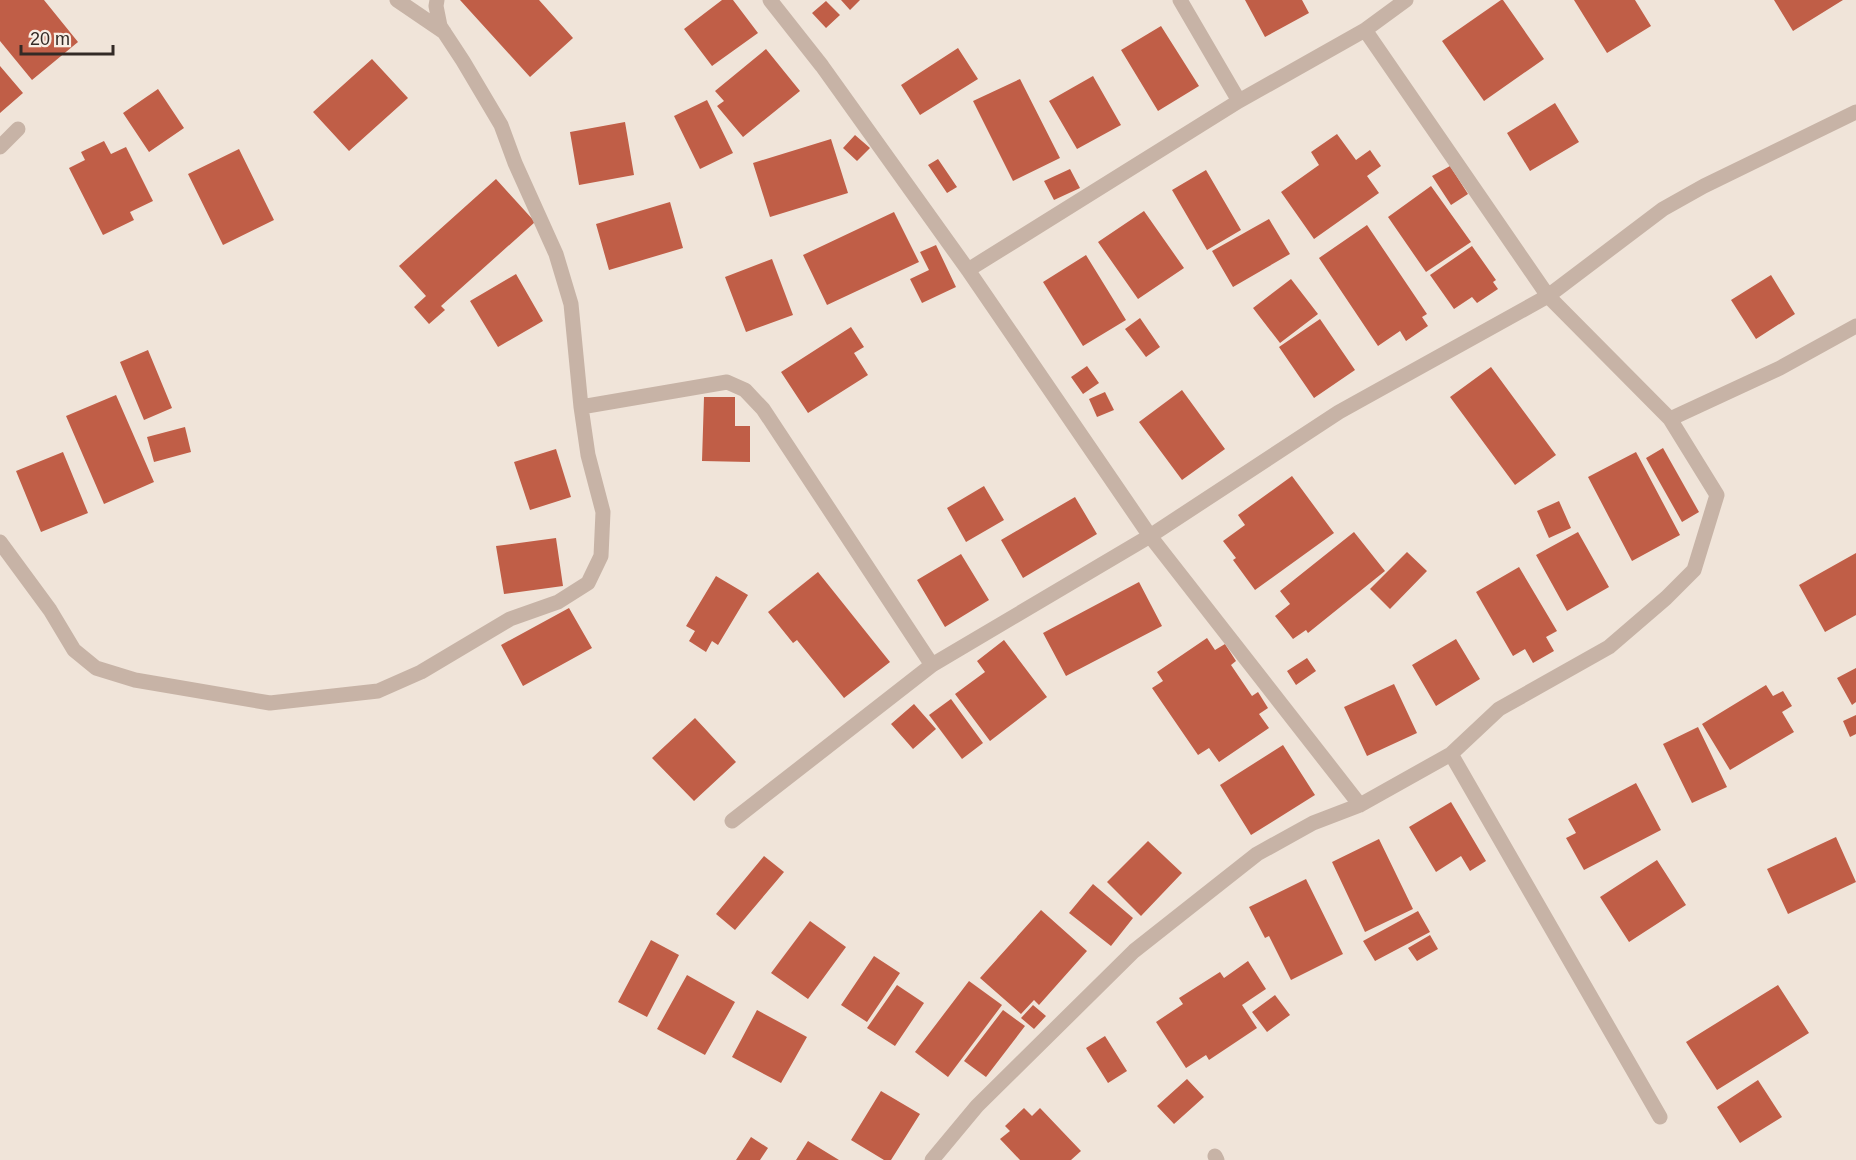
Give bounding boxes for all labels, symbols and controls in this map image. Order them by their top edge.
scale bar [21,18,112,56]
text: 20 m [30,29,70,49]

